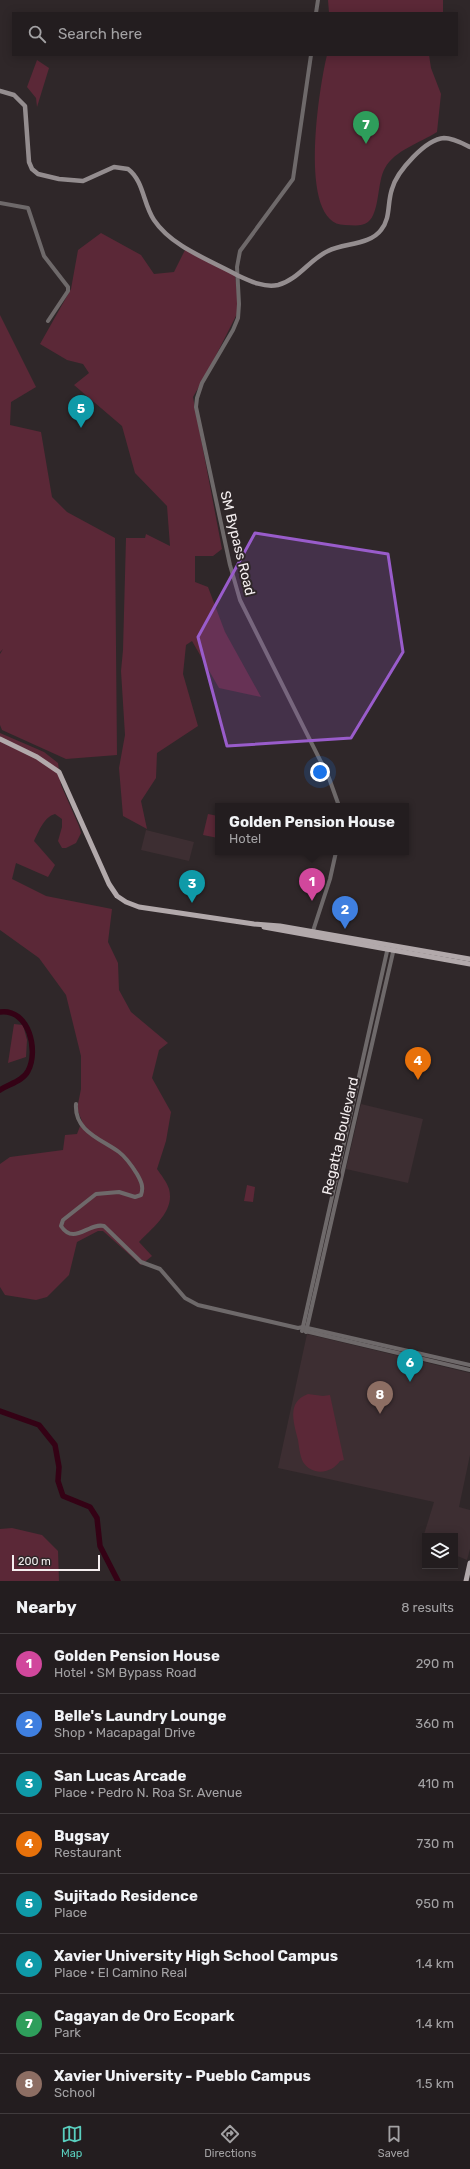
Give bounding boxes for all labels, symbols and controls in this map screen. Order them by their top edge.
search box [12,12,458,56]
icon: search [26,23,48,45]
text: Search here [58,25,142,43]
pin: 7 [353,111,379,144]
pin: 5 [68,395,94,428]
street label: SM Bypass Road [216,489,259,597]
your location [310,762,330,782]
popup [215,803,409,855]
text: Golden Pension House [229,813,395,831]
text: Hotel [229,831,261,846]
pin: 1 [299,868,325,901]
pin: 3 [179,870,205,903]
pin: 2 [332,896,358,929]
pin: 4 [405,1047,431,1080]
street label: Regatta Boulevard [319,1075,362,1197]
pin: 6 [397,1349,423,1382]
pin: 8 [367,1381,393,1414]
map controls [422,1533,458,1569]
button: layers [422,1533,458,1569]
scale bar [12,1553,100,1572]
text: 200 m [18,1555,51,1568]
text: Nearby [16,1597,77,1617]
text: 8 results [401,1600,454,1615]
text: Golden Pension House [54,1647,220,1665]
text: 1 [26,1656,32,1671]
text: 290 m [416,1656,454,1671]
text: Hotel · SM Bypass Road [54,1665,197,1680]
text: Belle's Laundry Lounge [54,1707,226,1725]
text: 2 [25,1716,33,1731]
text: 360 m [415,1716,454,1731]
text: Shop · Macapagal Drive [54,1725,195,1740]
text: San Lucas Arcade [54,1767,186,1785]
text: 3 [25,1776,33,1791]
text: 410 m [418,1776,454,1791]
text: Place · Pedro N. Roa Sr. Avenue [54,1785,242,1800]
text: Bugsay [54,1827,110,1845]
text: 4 [25,1836,33,1851]
text: 730 m [417,1836,454,1851]
text: Restaurant [54,1845,121,1860]
text: Sujitado Residence [54,1887,198,1905]
text: 5 [25,1896,33,1911]
text: 950 m [416,1896,454,1911]
text: Place [54,1905,87,1920]
text: Xavier University High School Campus [54,1947,338,1965]
text: 6 [25,1956,33,1971]
text: 1.4 km [416,1956,454,1971]
text: Place · El Camino Real [54,1965,187,1980]
text: Cagayan de Oro Ecopark [54,2007,235,2025]
text: 7 [25,2016,33,2031]
text: 1.4 km [416,2016,454,2031]
text: Park [54,2025,81,2040]
text: Xavier University - Pueblo Campus [54,2067,311,2085]
text: 8 [25,2076,33,2091]
text: 1.5 km [416,2076,454,2091]
text: School [54,2085,95,2100]
tab: Map [61,2123,83,2160]
tab: Directions [204,2123,256,2160]
tab: Saved [378,2123,409,2160]

